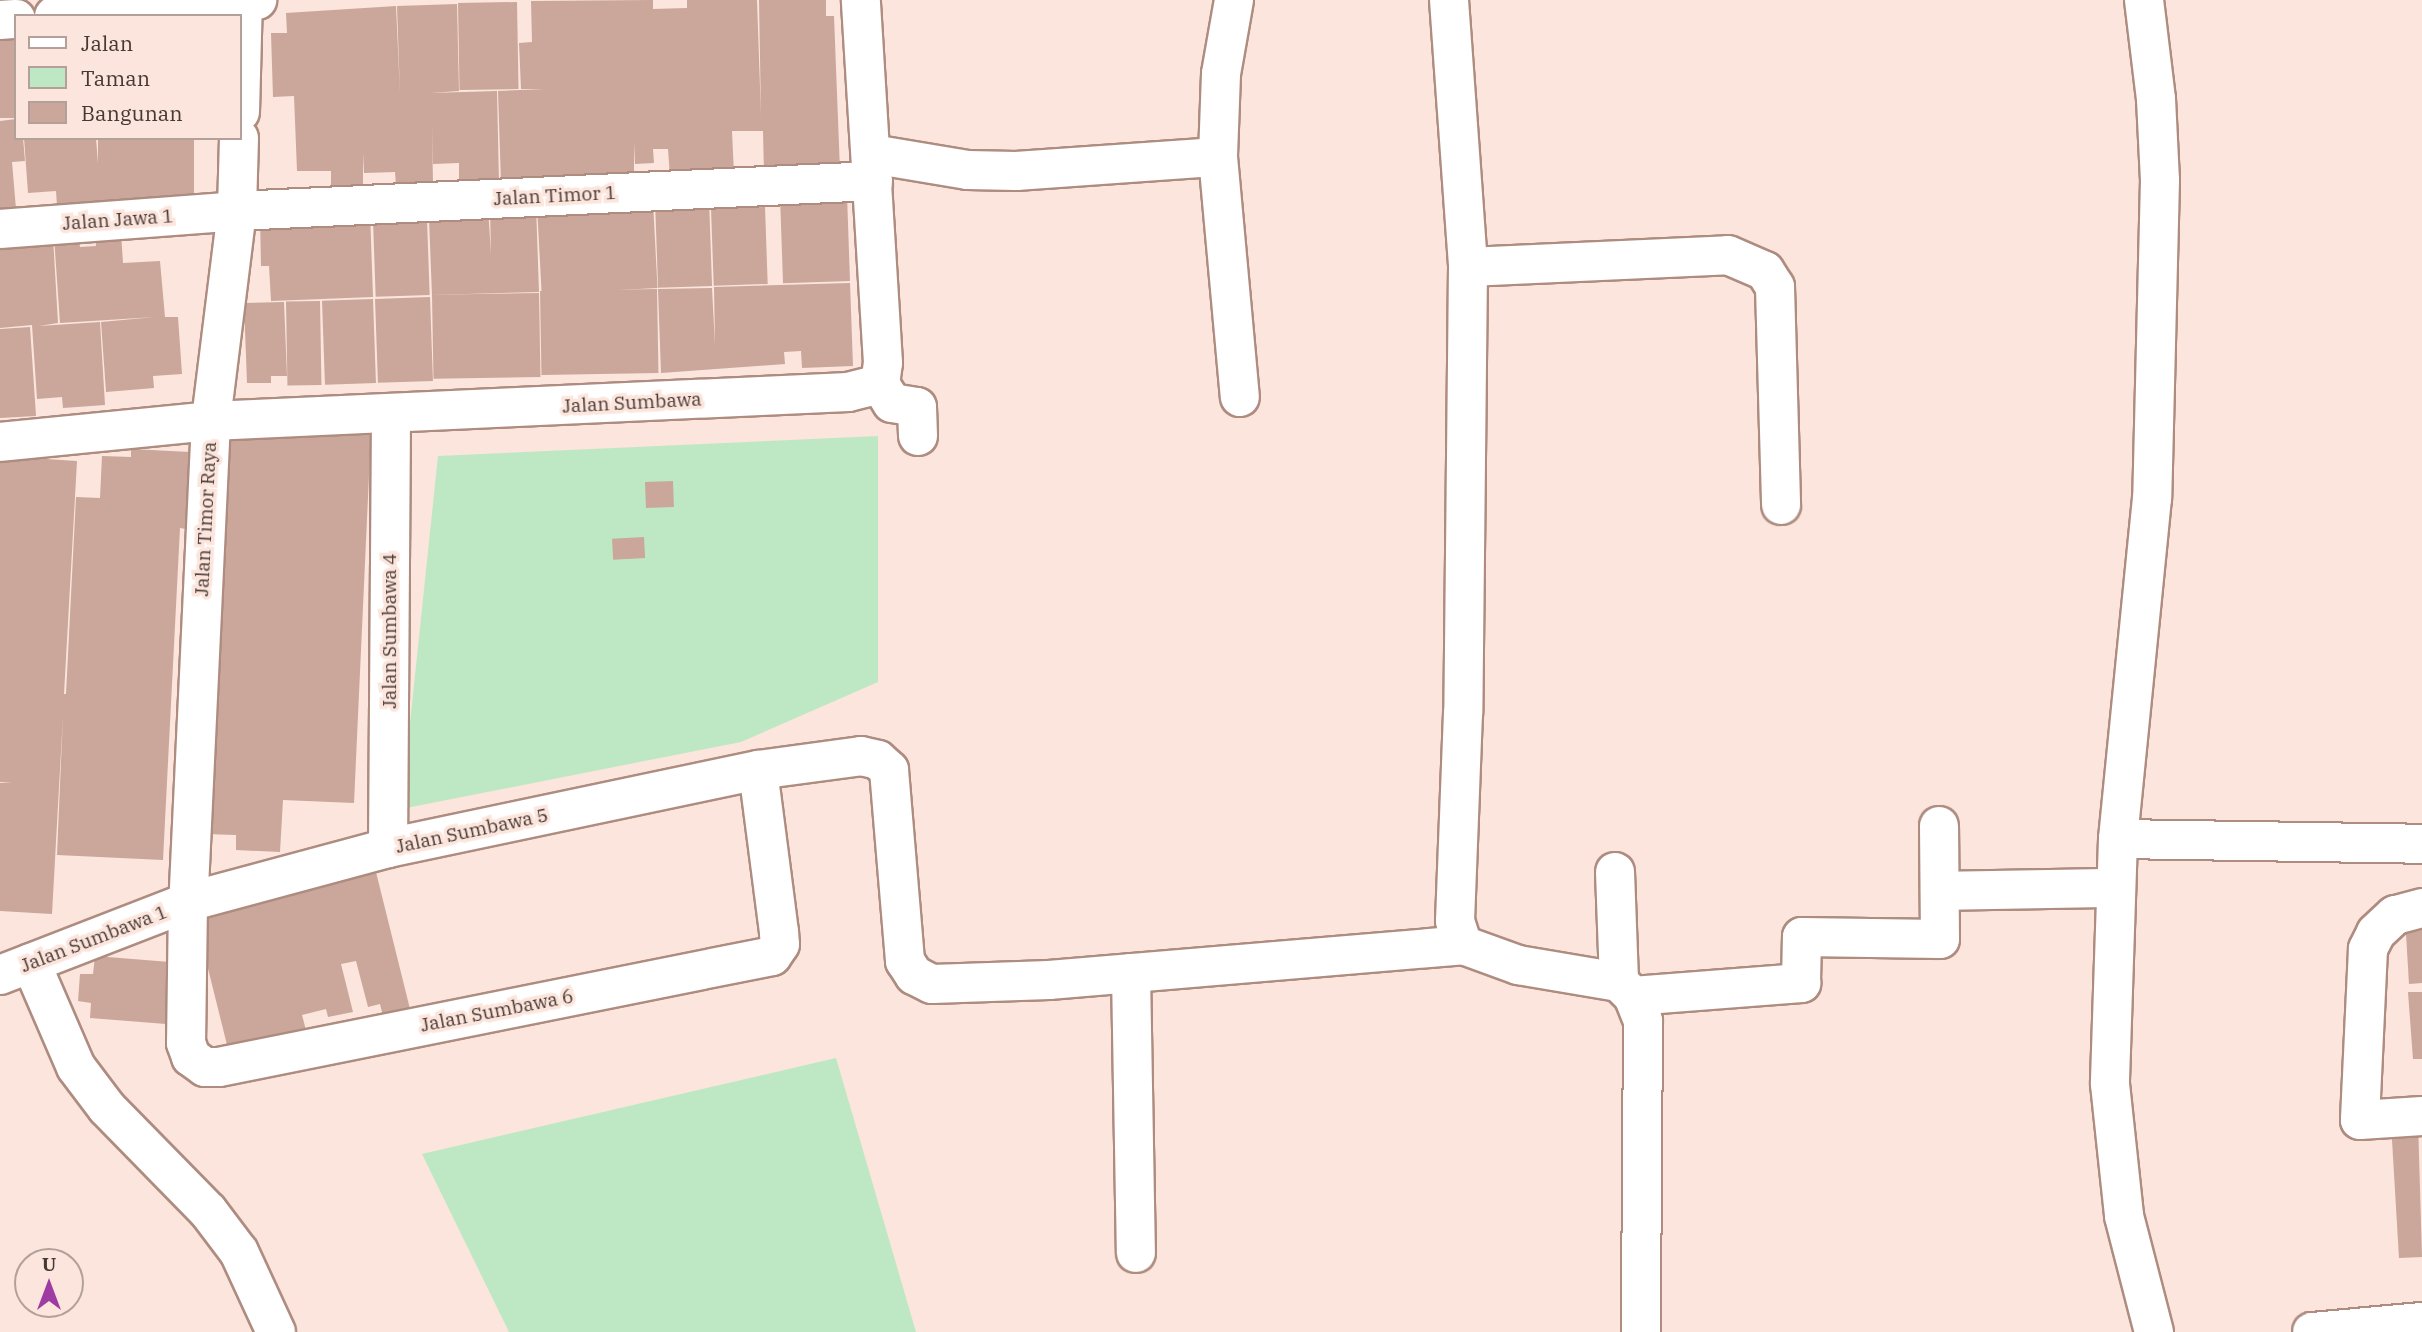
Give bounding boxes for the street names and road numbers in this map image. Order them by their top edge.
street label: Jalan Timor 1 [493,181,617,211]
street label: Jalan Jawa 1 [62,205,174,235]
street label: Jalan Sumbawa [562,388,702,418]
street label: Jalan Timor Raya [191,441,221,597]
street label: Jalan Sumbawa 4 [379,553,401,709]
street label: Jalan Sumbawa 5 [394,804,550,858]
street label: Jalan Sumbawa 1 [17,901,171,977]
street label: Jalan Sumbawa 6 [419,985,575,1037]

